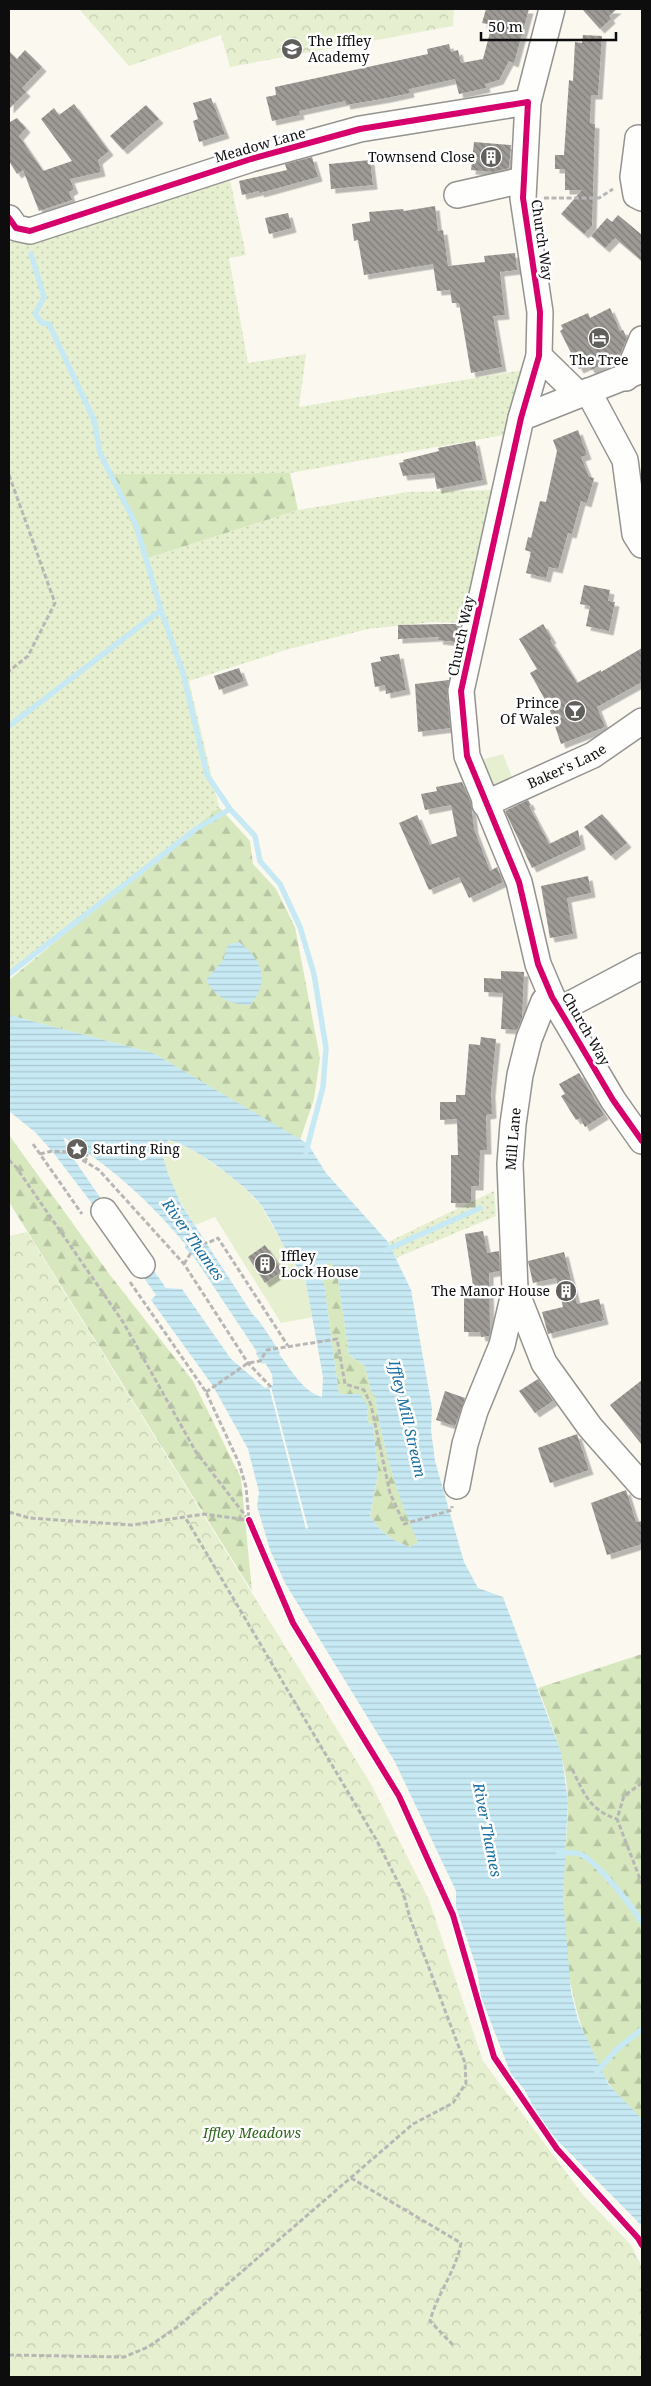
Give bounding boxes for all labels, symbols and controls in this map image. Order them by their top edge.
scale bar [481,10,616,42]
text: 50 m [488,16,523,36]
place label: The Iffley Academy [308,31,371,66]
school or university icon: The Iffley Academy [280,37,304,61]
street label: Meadow Lane [212,122,308,167]
building icon: Townsend Close [479,145,503,169]
place label: Townsend Close [368,147,475,166]
street label: Church Way [527,198,558,282]
hotel icon: The Tree [587,326,611,350]
place label: The Tree [570,350,628,369]
street label: Church Way [443,594,478,678]
place label: Prince Of Wales [500,693,559,728]
bar icon: Prince Of Wales [563,699,587,723]
street label: Baker's Lane [524,739,610,793]
street label: Church Way [558,989,615,1069]
street label: Mill Lane [500,1107,525,1171]
place icon: Starting Ring [65,1137,89,1161]
place label: Starting Ring [93,1139,180,1158]
water label: River Thames [158,1194,229,1284]
place label: Iffley Lock House [281,1246,358,1281]
building icon: Iffley Lock House [253,1252,277,1276]
building icon: The Manor House [554,1279,578,1303]
place label: The Manor House [431,1281,550,1300]
water label: Iffley Mill Stream [385,1357,431,1480]
water label: River Thames [469,1780,507,1879]
park label: Iffley Meadows [202,2123,301,2142]

